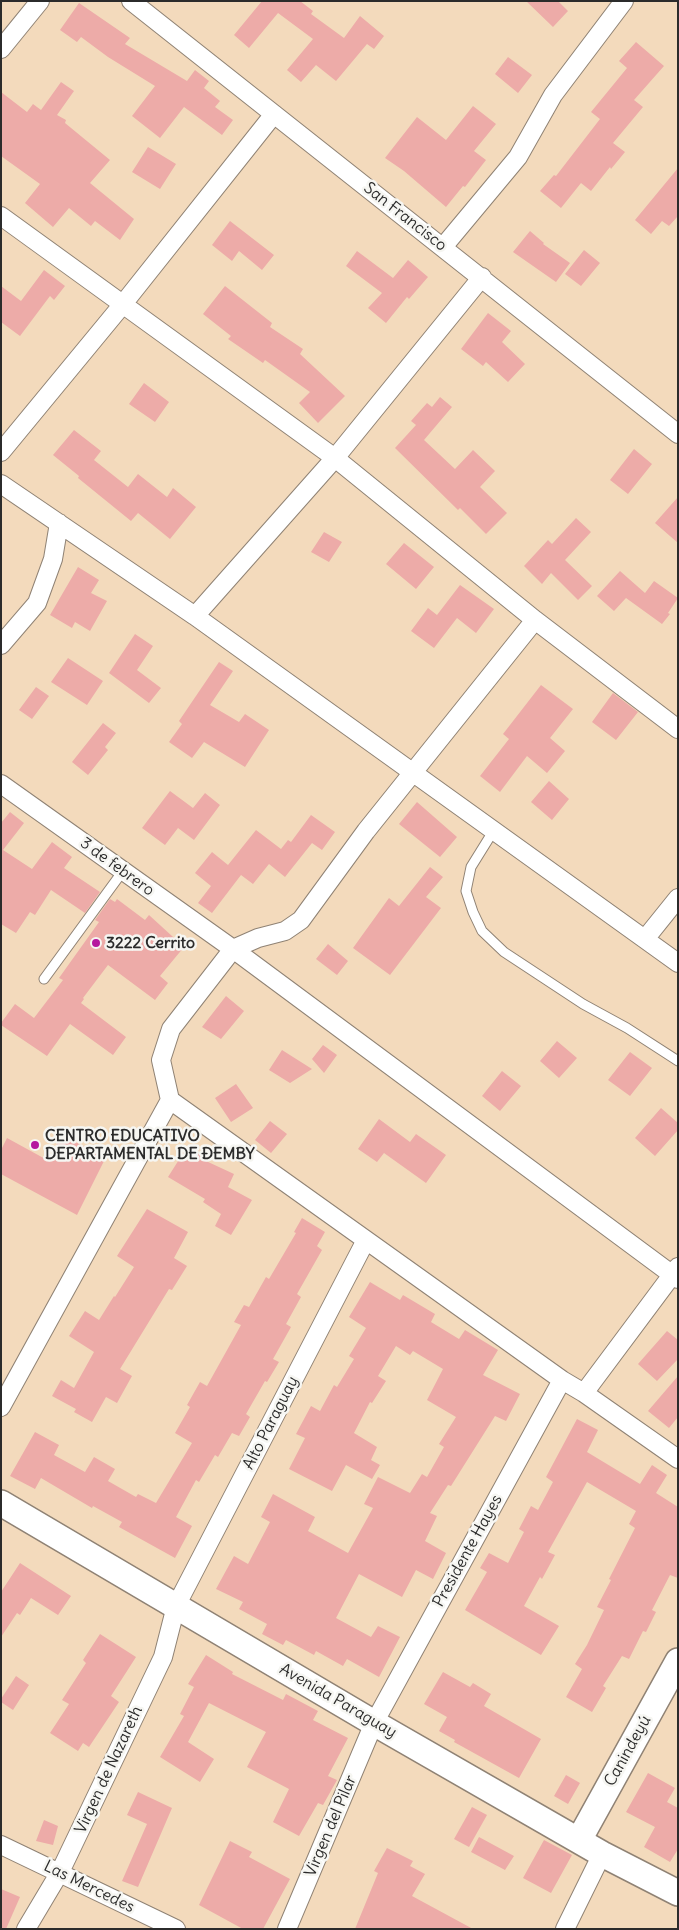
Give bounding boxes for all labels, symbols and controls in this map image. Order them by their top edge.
street label: San Francisco [360,179,450,255]
street label: 3 de febrero [76,834,158,900]
place label: 3222 Cerrito [106,933,195,953]
marker: 3222 Cerrito [90,937,102,949]
place label: CENTRO EDUCATIVO DEPARTAMENTAL DE ÐEMBY [45,1126,255,1164]
marker: CENTRO EDUCATIVO DEPARTAMENTAL DE ÐEMBY [29,1139,41,1151]
street label: Alto Paraguay [239,1373,303,1473]
street label: Presidente Hayes [429,1492,507,1610]
street label: Avenida Paraguay [276,1660,400,1742]
street label: Virgen de Nazareth [71,1703,147,1837]
street label: Canindeyú [601,1712,655,1790]
street label: Virgen del Pilar [301,1772,361,1880]
street label: Las Mercedes [41,1857,137,1917]

